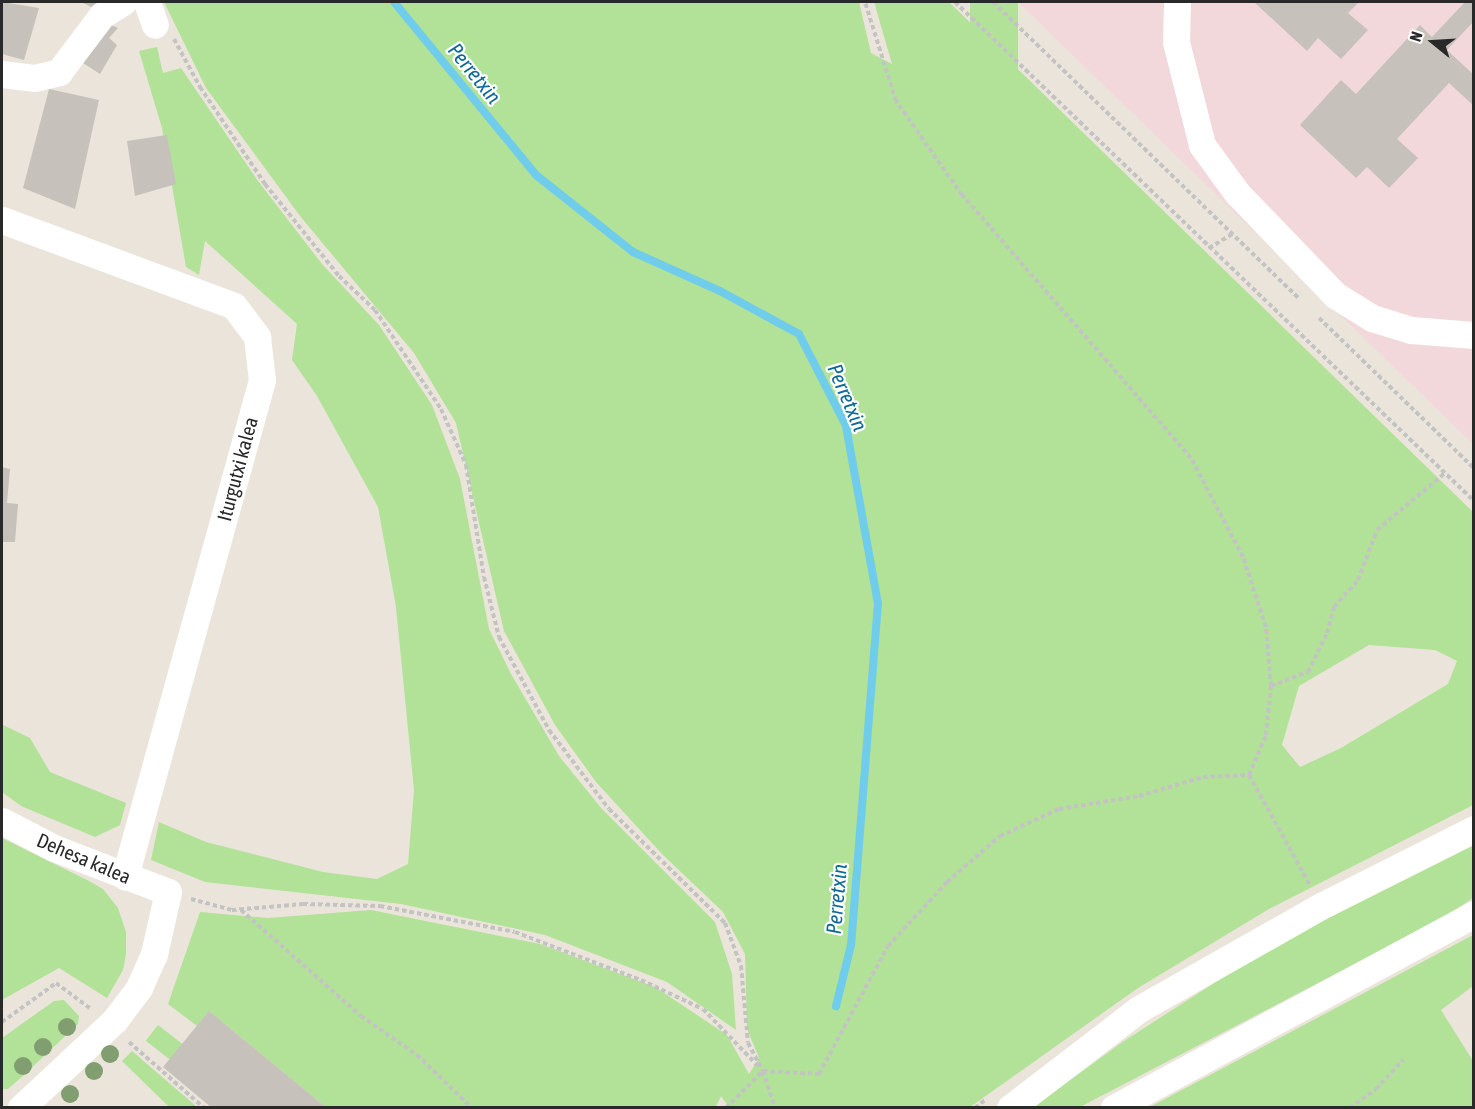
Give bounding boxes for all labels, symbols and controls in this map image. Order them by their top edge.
north arrow [1403,12,1463,72]
text: N [1406,29,1426,44]
water label: Perretxin [443,38,507,108]
water label: Perretxin [823,360,873,434]
street label: Iturgutxi kalea [212,414,262,524]
street label: Dehesa kalea [33,827,135,889]
water label: Perretxin [820,863,852,935]

